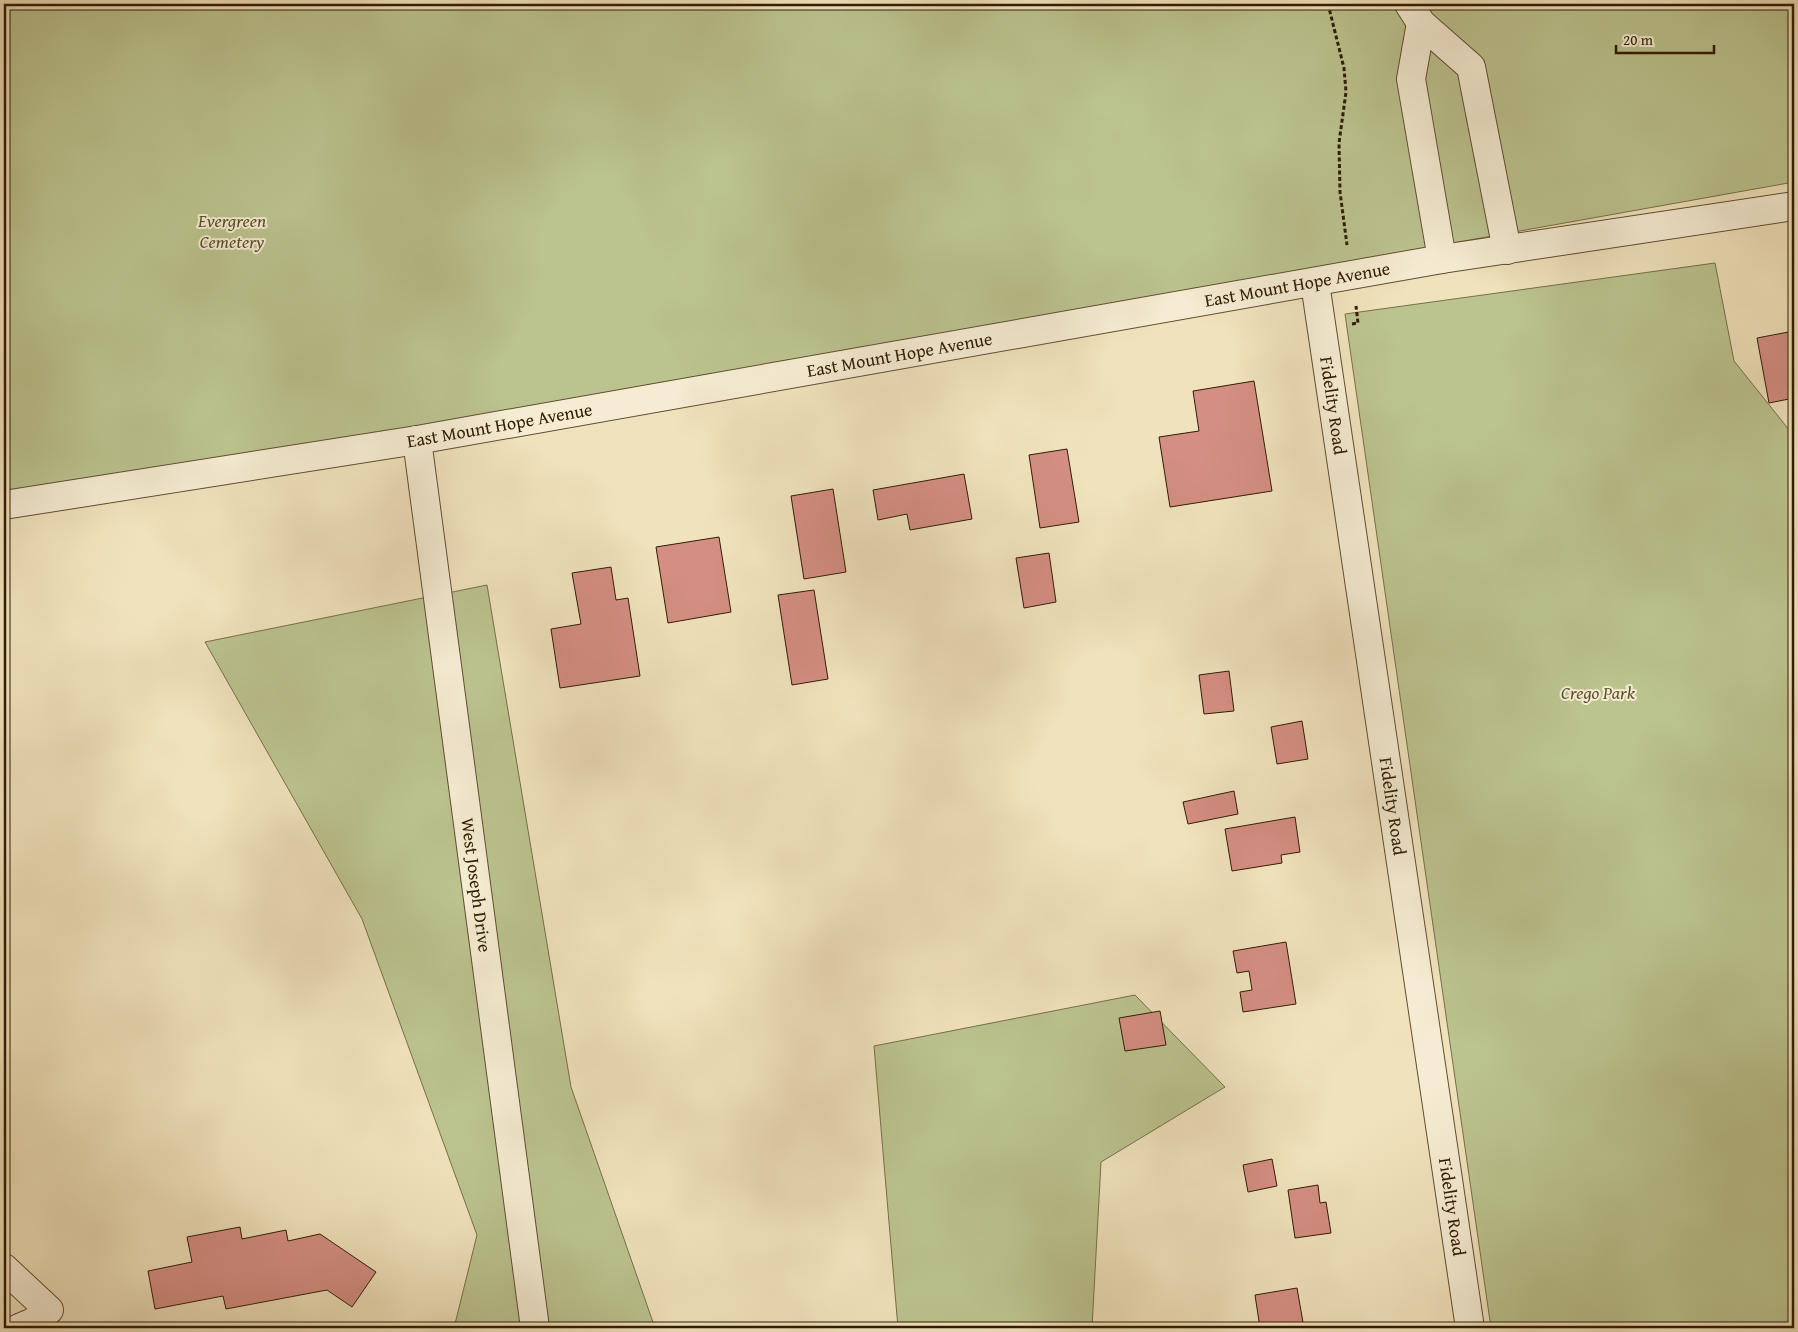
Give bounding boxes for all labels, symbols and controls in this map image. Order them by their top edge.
scale bar [1616,22,1713,54]
text: 20 m [1623,29,1654,50]
park label: Evergreen Cemetery [197,207,266,255]
street label: East Mount Hope Avenue [1202,254,1392,314]
street label: East Mount Hope Avenue [805,325,994,384]
street label: Fidelity Road [1313,355,1354,457]
street label: East Mount Hope Avenue [405,395,594,454]
park label: Crego Park [1561,679,1636,706]
street label: Fidelity Road [1372,755,1414,858]
street label: West Joseph Drive [454,816,499,954]
street label: Fidelity Road [1432,1156,1473,1258]

